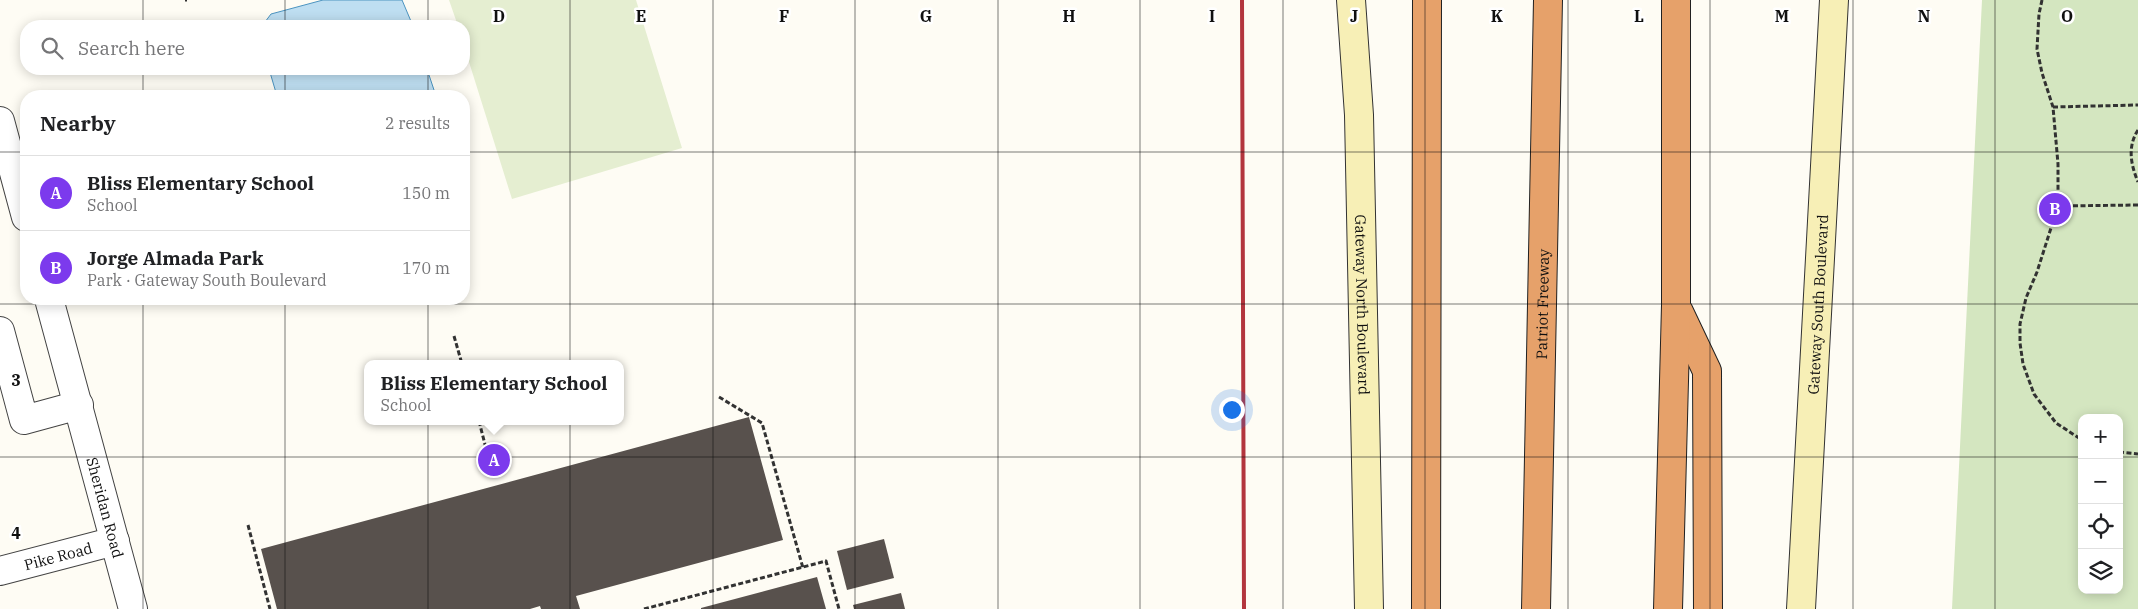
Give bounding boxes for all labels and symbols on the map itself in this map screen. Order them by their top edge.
text: D [493,6,505,26]
text: E [636,6,646,26]
text: F [779,6,789,26]
text: G [920,6,932,26]
text: H [1063,6,1076,26]
text: I [1209,6,1215,26]
text: J [1350,6,1358,26]
text: K [1491,6,1504,26]
text: L [1634,6,1644,26]
text: M [1775,6,1789,26]
text: N [1918,6,1930,26]
text: O [2061,6,2073,26]
pin: B [2039,190,2071,228]
street label: Gateway North Boulevard [1352,214,1374,395]
street label: Gateway South Boulevard [1803,214,1832,395]
street label: Patriot Freeway [1531,249,1553,359]
text: 3 [11,370,21,390]
your location [1219,397,1245,423]
pin: A [478,441,510,479]
street label: Sheridan Road [83,455,128,560]
text: 4 [11,523,21,543]
street label: Pike Road [22,538,94,574]

